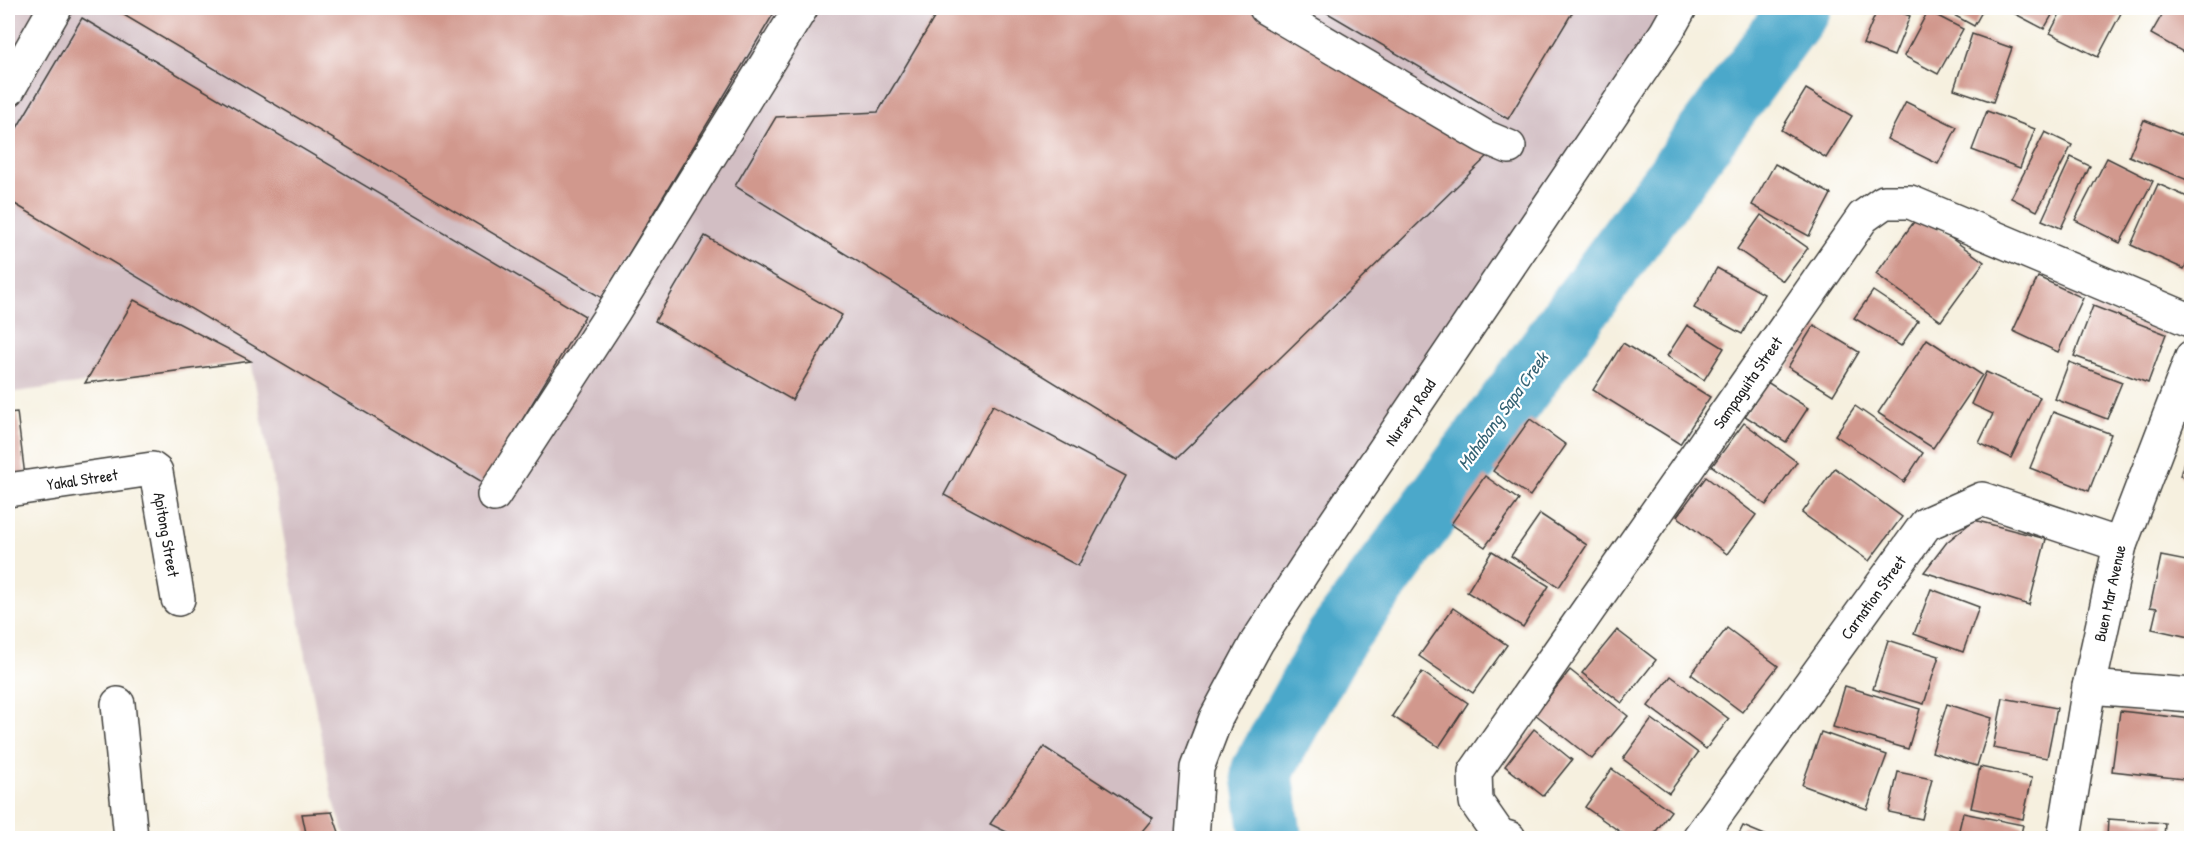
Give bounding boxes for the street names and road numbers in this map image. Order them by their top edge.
street label: Sampaguita Street [1708,332,1787,433]
street label: Nursery Road [1379,374,1440,450]
street label: Yakal Street [45,463,120,495]
street label: Apitong Street [149,490,185,579]
street label: Buen Mar Avenue [2088,542,2131,644]
street label: Carnation Street [1835,551,1911,644]

